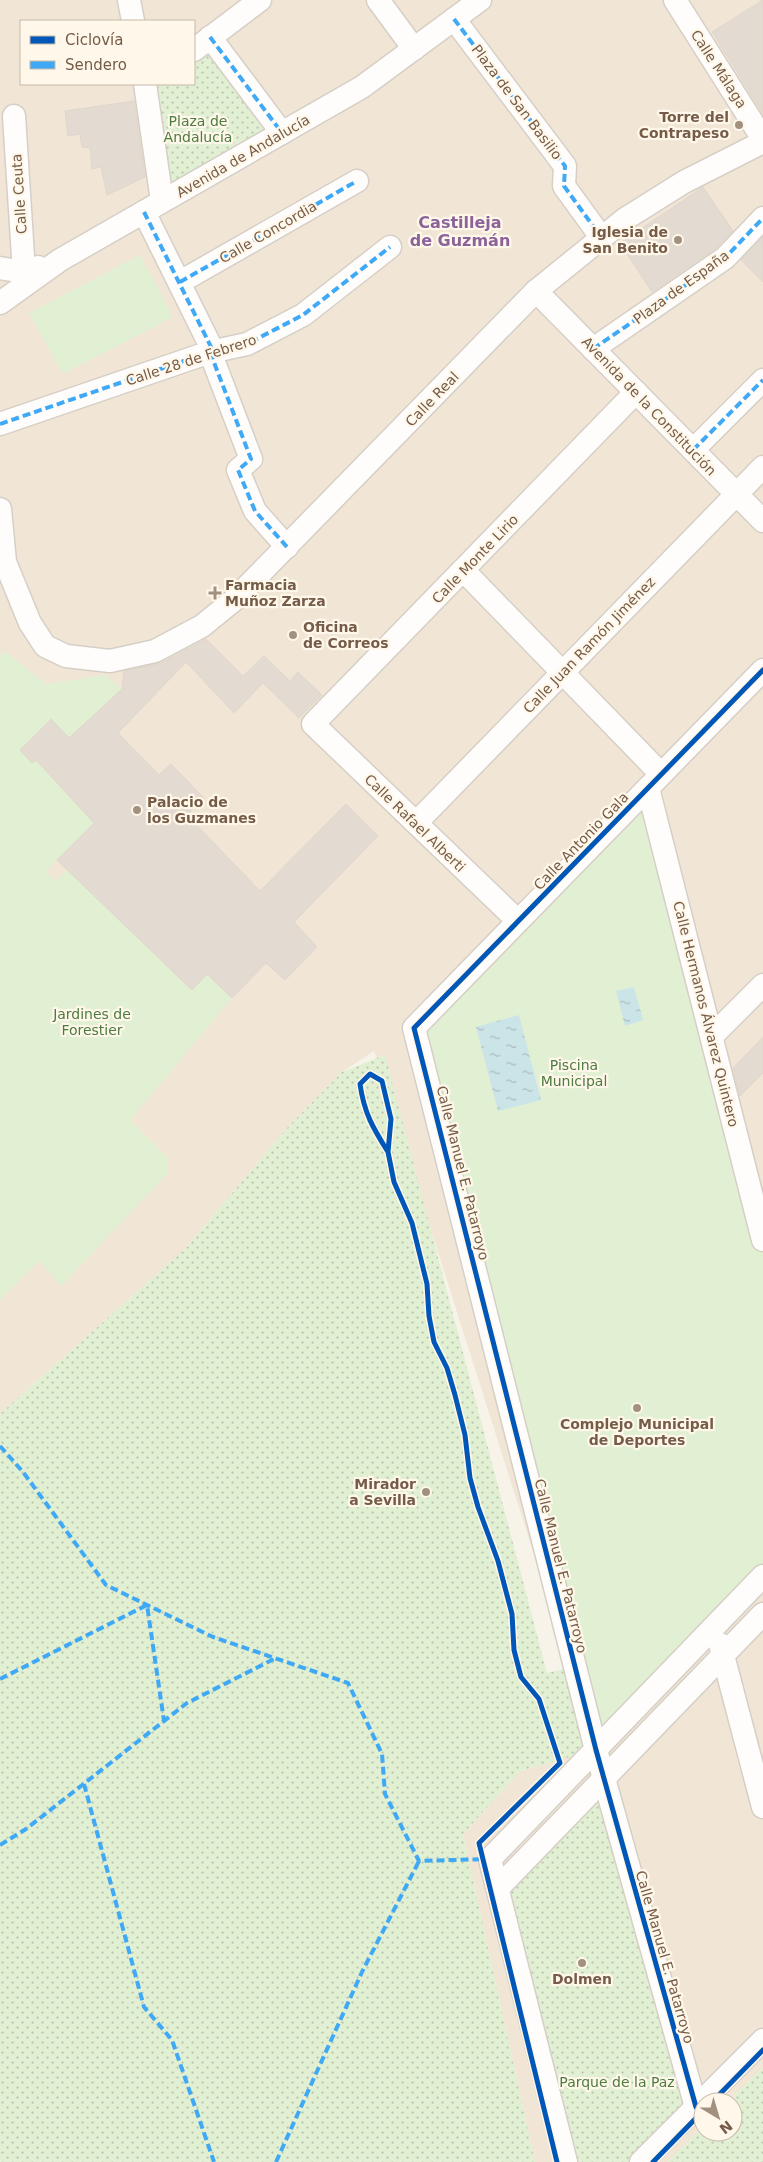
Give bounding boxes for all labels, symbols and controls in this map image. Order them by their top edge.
legend [20,20,195,85]
street label: Calle Málaga [688,27,750,111]
text: Ciclovía [65,31,123,49]
street label: Plaza de San Basilio [469,41,565,163]
text: Sendero [65,56,127,74]
place label: Torre del Contrapeso [639,109,729,141]
street label: Avenida de Andalucía [174,111,312,201]
park label: Plaza de Andalucía [164,113,232,145]
marker: Torre del Contrapeso [733,119,745,131]
street label: Calle Ceuta [8,153,30,235]
street label: Calle Concordia [217,198,319,266]
district label: Castilleja de Guzmán [410,213,510,250]
place label: Iglesia de San Benito [582,224,668,256]
marker: Iglesia de San Benito [672,234,684,246]
street label: Plaza de España [630,247,732,327]
street label: Calle 28 de Febrero [124,331,258,389]
street label: Avenida de la Constitución [578,333,720,479]
street label: Calle Real [402,368,462,430]
street label: Calle Monte Lirio [429,511,521,607]
street label: Calle Juan Ramón Jiménez [520,574,658,716]
place label: Farmacia Muñoz Zarza [225,577,326,609]
marker: Farmacia Muñoz Zarza [209,587,221,599]
place label: Oficina de Correos [303,619,389,651]
marker: Oficina de Correos [287,629,299,641]
street label: Calle Rafael Alberti [361,771,469,875]
street label: Calle Antonio Gala [530,789,632,893]
place label: Palacio de los Guzmanes [147,794,256,826]
marker: Palacio de los Guzmanes [131,804,143,816]
street label: Calle Hermanos Álvarez Quintero [670,899,742,1129]
park label: Jardines de Forestier [52,1006,131,1038]
park label: Piscina Municipal [541,1057,607,1089]
street label: Calle Manuel E. Patarroyo [434,1084,492,1262]
marker: Complejo Municipal de Deportes [631,1402,643,1414]
place label: Complejo Municipal de Deportes [560,1416,714,1448]
place label: Mirador a Sevilla [349,1476,416,1508]
street label: Calle Manuel E. Patarroyo [532,1477,590,1655]
marker: Mirador a Sevilla [420,1486,432,1498]
street label: Calle Manuel E. Patarroyo [633,1869,697,2045]
marker: Dolmen [576,1957,588,1969]
place label: Dolmen [552,1971,612,1987]
park label: Parque de la Paz [559,2074,675,2090]
north arrow [693,2092,743,2142]
text: N [716,2117,736,2137]

